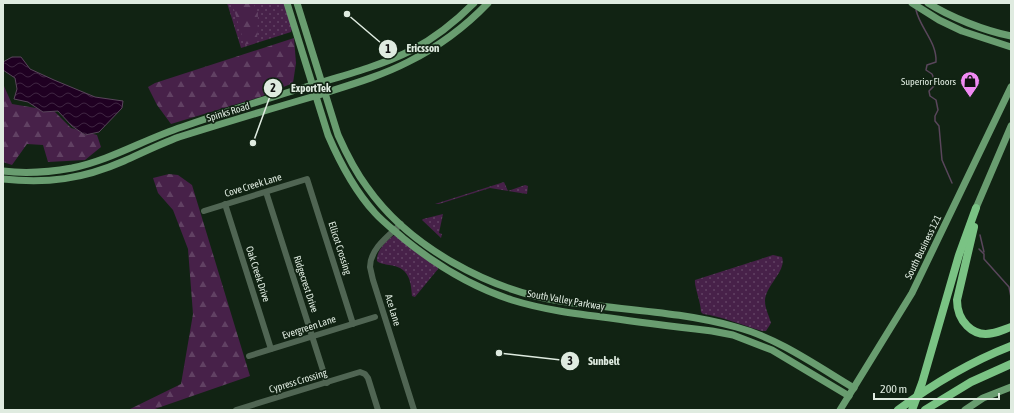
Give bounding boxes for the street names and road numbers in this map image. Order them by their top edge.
street label: Spinks Road [205,100,251,124]
street label: Cove Creek Lane [223,171,283,199]
street label: South Business 121 [903,213,943,281]
street label: Ellicot Crossing [326,220,354,277]
street label: Oak Creek Drive [244,245,272,304]
street label: Ridgecrest Drive [292,254,320,314]
street label: South Valley Parkway [526,288,606,312]
street label: Ace Lane [383,293,403,328]
street label: Evergreen Lane [281,313,338,341]
street label: Cypress Crossing [268,367,329,395]

